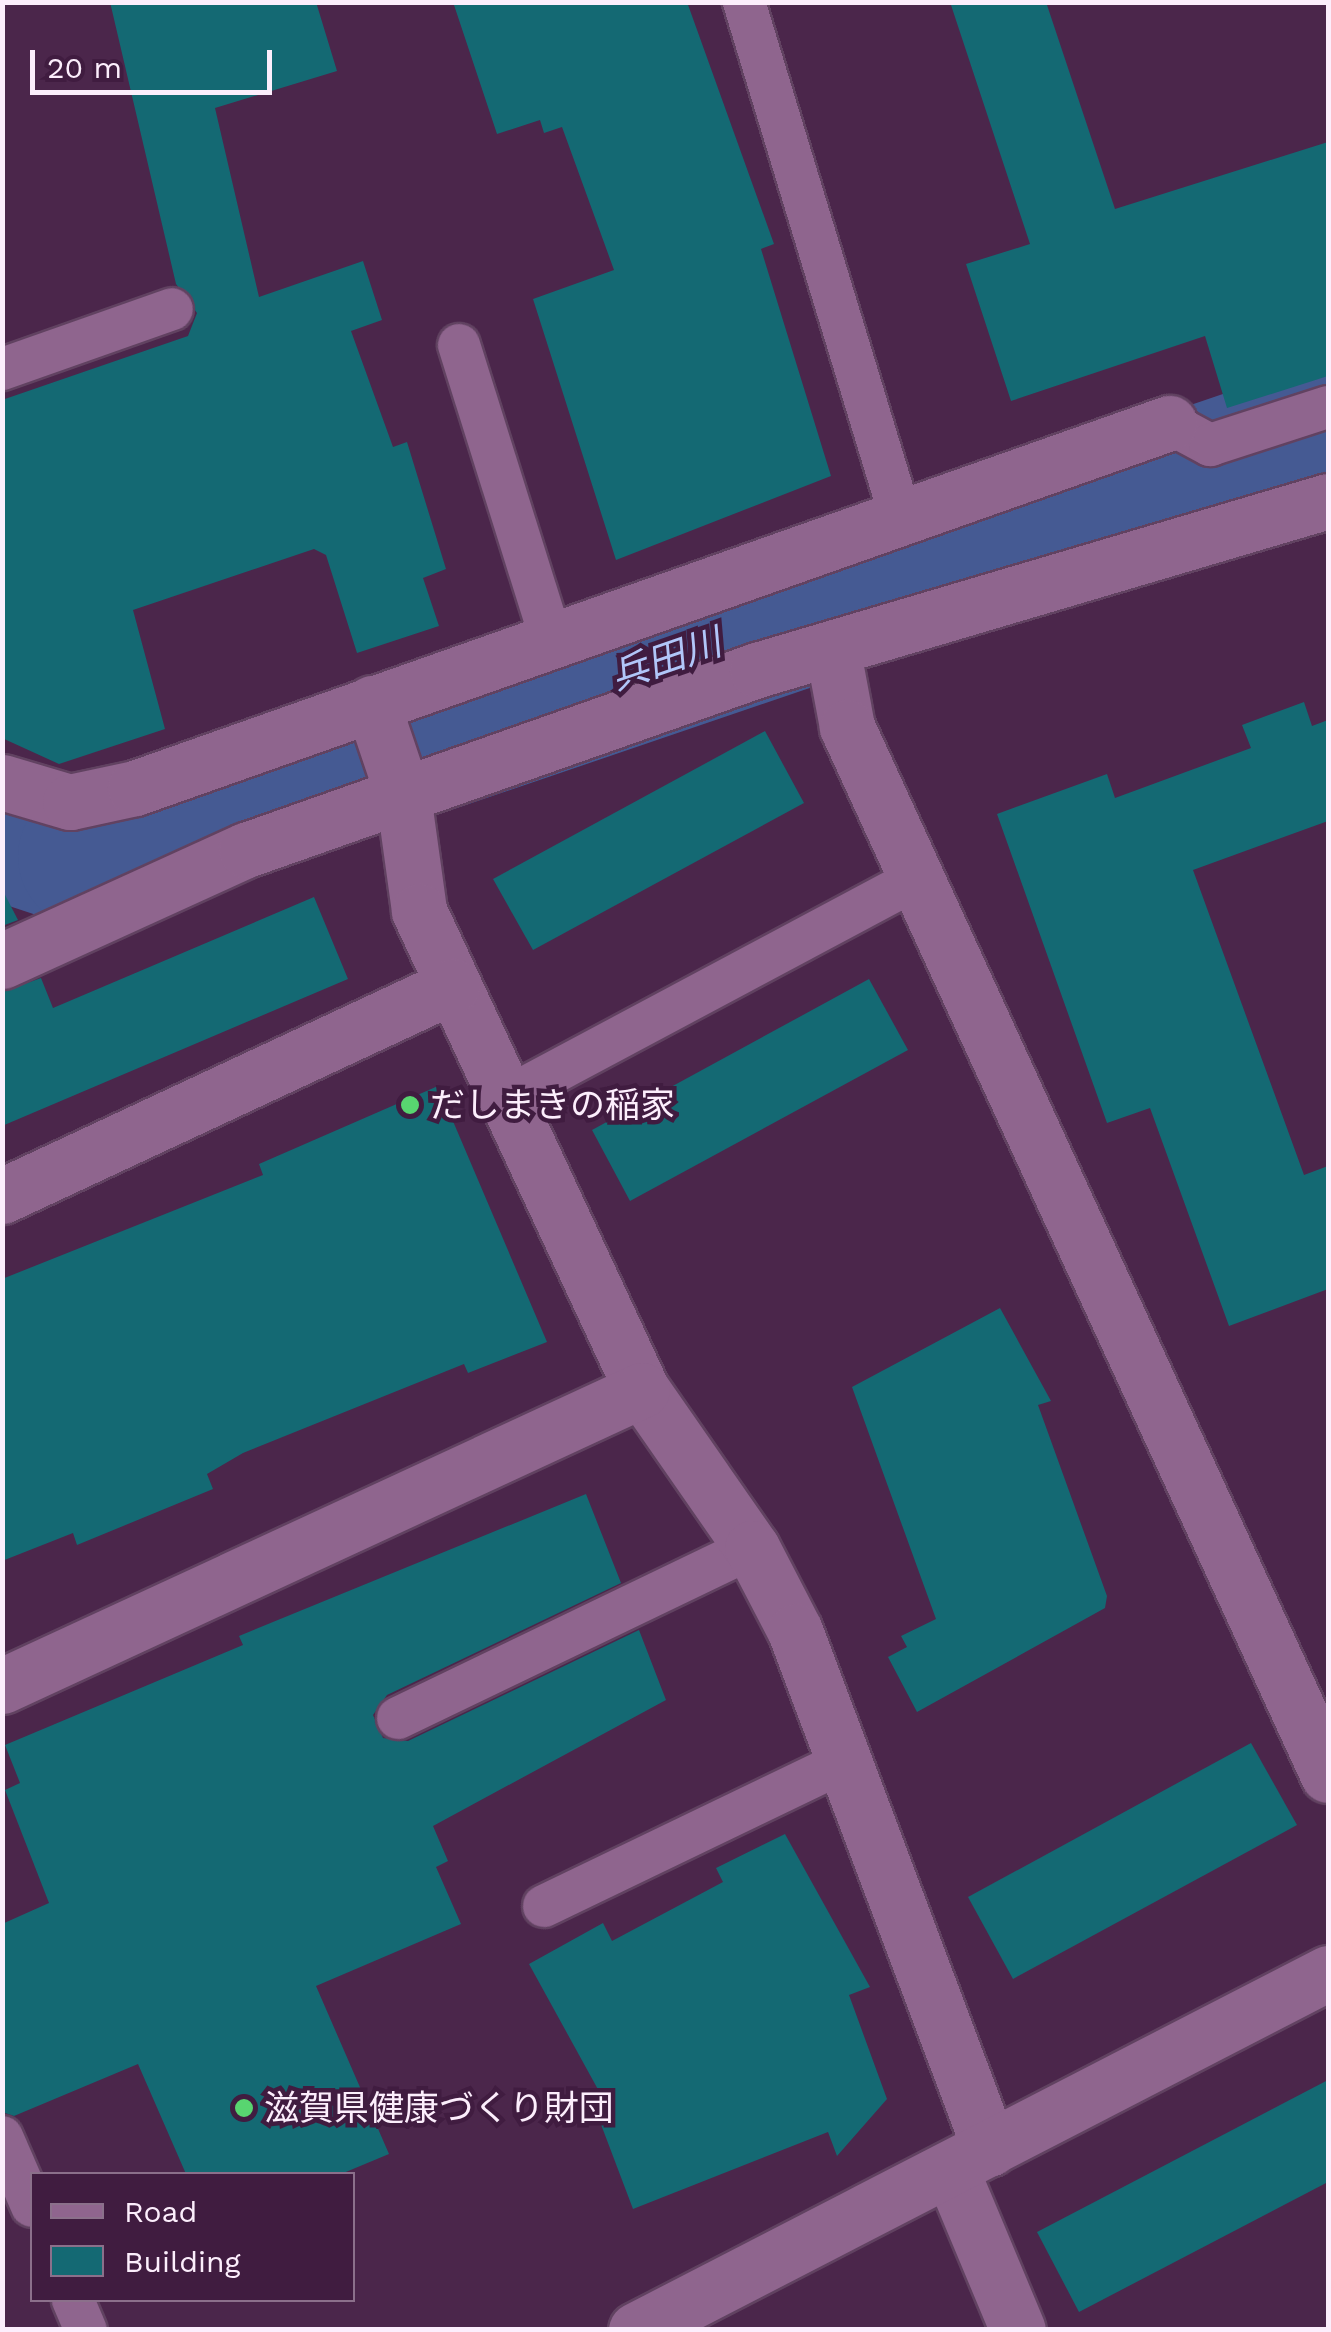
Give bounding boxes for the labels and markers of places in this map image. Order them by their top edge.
place label: だしまきの稲家 [430,1084,675,1126]
marker: だしまきの稲家 [399,1094,421,1116]
place label: 滋賀県健康づくり財団 [264,2087,614,2129]
marker: 滋賀県健康づくり財団 [233,2097,255,2119]

